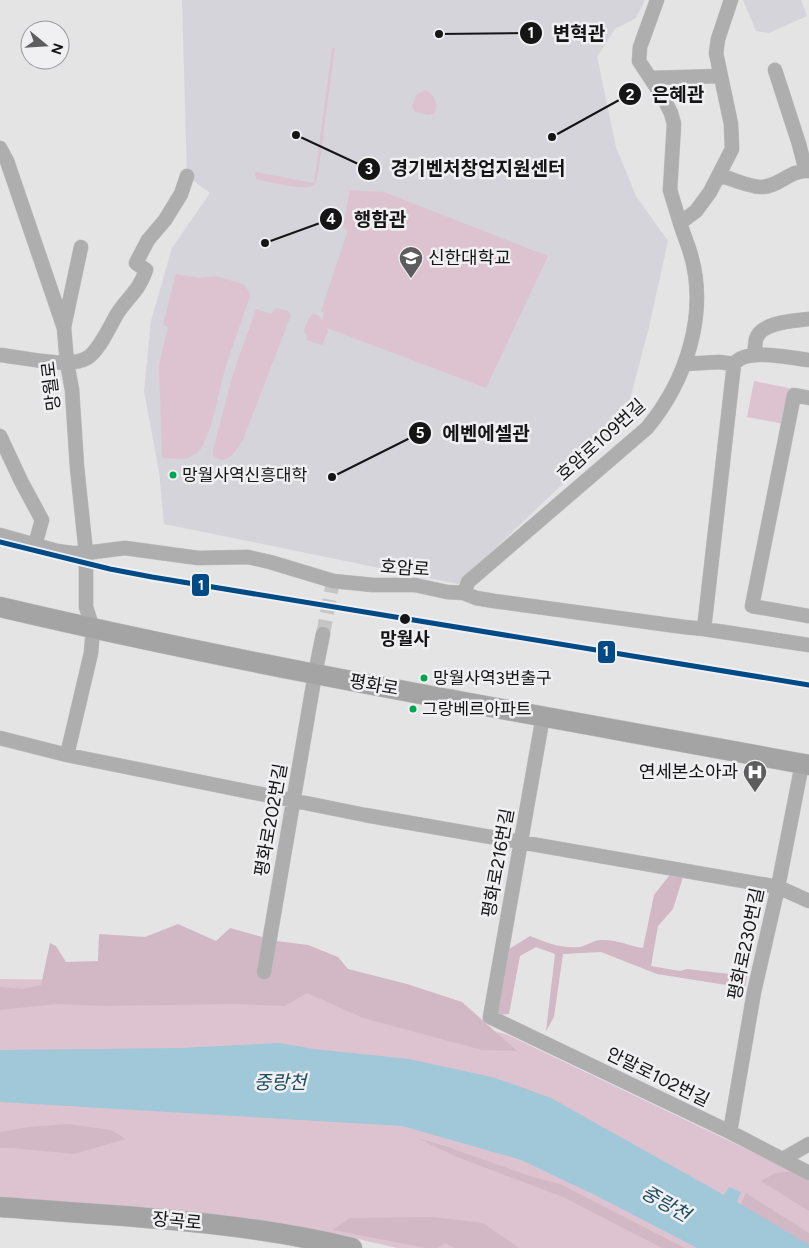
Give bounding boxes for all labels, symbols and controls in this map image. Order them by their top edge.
callout: 변혁관 [518,16,615,50]
north arrow [20,20,70,70]
text: 변혁관 [553,22,606,45]
text: 1 [528,24,534,42]
text: N [47,41,67,57]
callout: 은혜관 [617,77,715,111]
text: 은혜관 [652,83,705,106]
text: 2 [626,86,635,104]
callout: 경기벤처창업지원센터 [356,152,576,186]
text: 경기벤처창업지원센터 [391,157,565,180]
text: 3 [365,160,373,178]
callout: 행함관 [319,202,416,236]
text: 행함관 [354,208,407,231]
text: 4 [326,210,336,228]
school or university icon: 신한대학교 [398,245,424,279]
place label: 신한대학교 [428,247,511,269]
street label: 망월로 [37,360,65,412]
street label: 호암로109번길 [552,394,650,486]
callout: 에벤에셀관 [407,416,540,450]
text: 에벤에셀관 [442,422,530,445]
text: 5 [416,424,425,442]
place label: 망월사역신흥대학 [182,465,307,485]
marker: 망월사역신흥대학 [168,470,178,480]
street label: 호암로 [379,555,431,581]
line badge: 1 [191,573,210,597]
text: 1 [198,577,204,594]
marker: 망월사 [398,612,412,626]
place label: 망월사 [380,628,430,650]
line badge: 1 [597,640,616,664]
text: 1 [603,643,609,660]
place label: 망월사역3번출구 [433,668,552,688]
street label: 평화로 [348,670,400,700]
marker: 망월사역3번출구 [419,673,429,683]
place label: 그랑베르아파트 [422,699,531,719]
marker: 그랑베르아파트 [408,704,418,714]
hospital icon: 연세본소아과 [742,759,768,793]
place label: 연세본소아과 [639,761,738,783]
street label: 평화로202번길 [250,762,292,878]
street label: 평화로216번길 [478,807,518,919]
street label: 평화로230번길 [723,886,769,1002]
street label: 안말로102번길 [603,1043,713,1111]
water label: 중랑천 [254,1071,308,1094]
water label: 중랑천 [637,1180,696,1227]
street label: 장곡로 [151,1208,203,1234]

